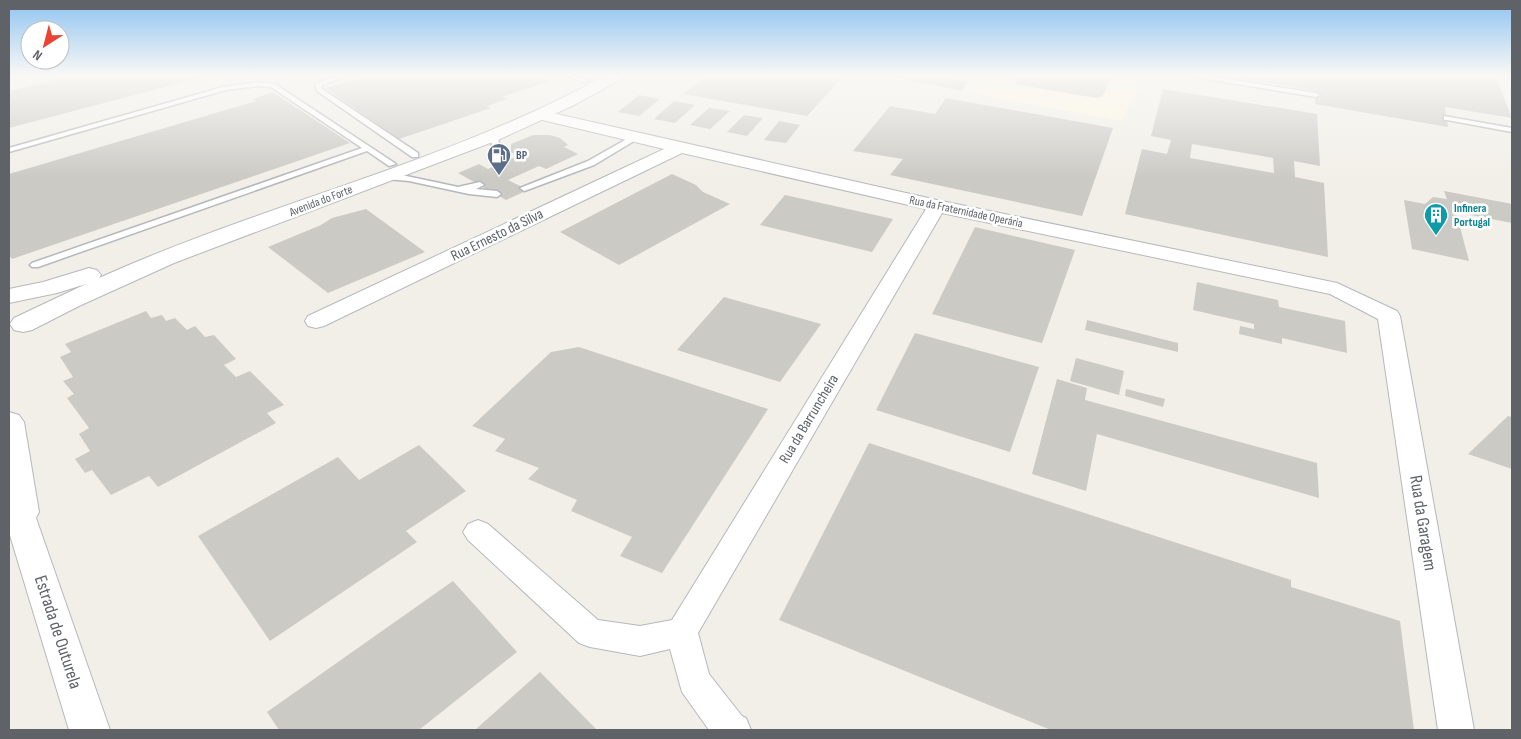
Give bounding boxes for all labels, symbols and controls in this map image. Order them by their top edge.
north arrow [20,20,70,70]
text: N [30,46,46,64]
fuel station icon: BP [486,142,512,176]
place label: BP [516,148,528,163]
street label: Avenida do Forte [286,182,355,220]
street label: Rua da Fraternidade Operária [908,193,1024,231]
place label: Infinera Portugal [1454,201,1490,230]
building icon: Infinera Portugal [1423,202,1449,236]
street label: Rua Ernesto da Silva [448,204,547,266]
street label: Rua da Barruncheira [775,371,843,467]
street label: Rua da Garagem [1405,474,1441,572]
street label: Estrada de Outurela [30,573,86,691]

